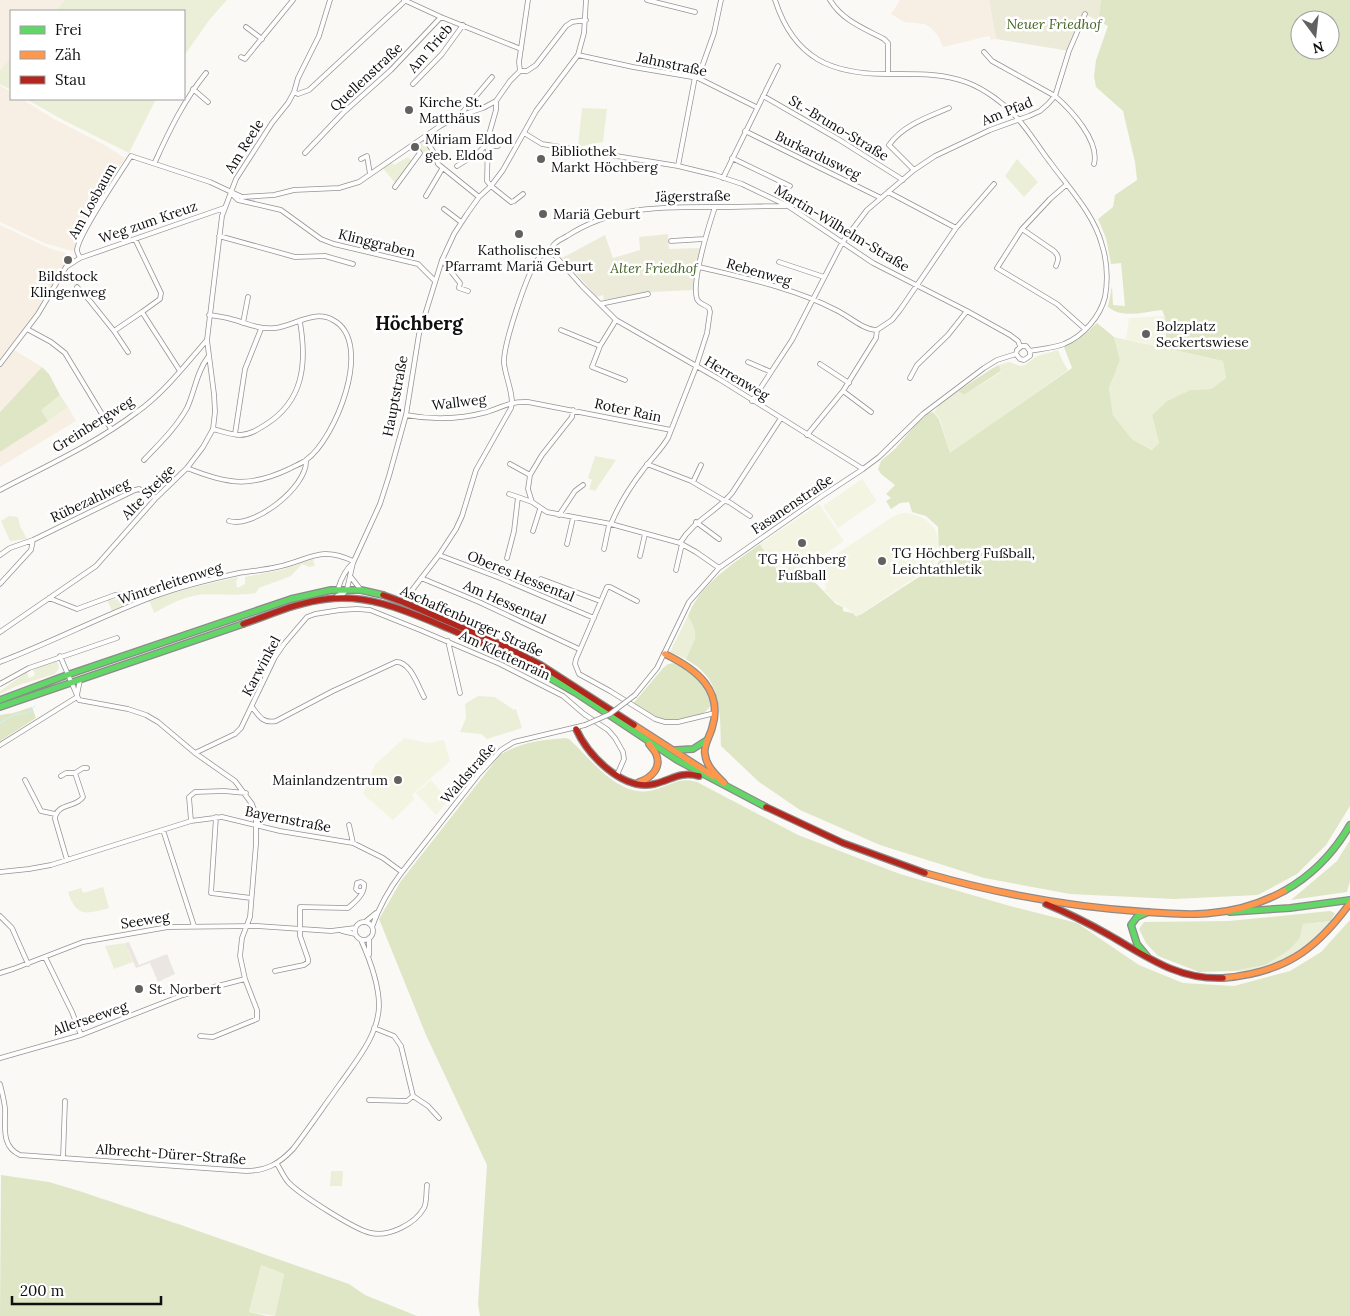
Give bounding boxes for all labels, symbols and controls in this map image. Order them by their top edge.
legend [10,10,185,100]
north arrow [1290,10,1340,60]
park label: Neuer Friedhof [1007,15,1103,33]
text: Frei [55,20,82,39]
street label: Am Trieb [403,20,456,77]
text: N [1311,37,1326,58]
street label: Quellenstraße [326,38,406,115]
text: Zäh [55,45,81,64]
street label: Jahnstraße [634,48,709,80]
text: Stau [55,70,86,89]
street label: St.-Bruno-Straße [786,91,893,165]
place label: Kirche St. Matthäus [419,93,482,127]
street label: Am Pfad [978,93,1035,130]
marker: Kirche St. Matthäus [403,104,415,116]
street label: Am Reele [220,115,268,177]
street label: Burkardusweg [772,126,864,184]
place label: Miriam Eldod geb. Eldod [425,130,513,164]
marker: Miriam Eldod geb. Eldod [409,141,421,153]
place label: Bibliothek Markt Höchberg [551,142,658,176]
marker: Bibliothek Markt Höchberg [535,153,547,165]
street label: Am Losbaum [63,160,120,243]
street label: Martin-Wilhelm-Straße [771,180,913,276]
street label: Jägerstraße [654,186,731,206]
street label: Weg zum Kreuz [97,197,199,247]
place label: Mariä Geburt [553,205,641,223]
marker: Mariä Geburt [537,208,549,220]
street label: Klinggraben [337,225,418,261]
marker: Katholisches Pfarramt Mariä Geburt [513,228,525,240]
place label: Katholisches Pfarramt Mariä Geburt [445,241,594,275]
marker: Bildstock Klingenweg [62,254,74,266]
street label: Rebenweg [724,254,794,290]
park label: Alter Friedhof [609,259,699,277]
place label: Bildstock Klingenweg [30,267,106,301]
district label: Höchberg [375,311,464,335]
place label: Bolzplatz Seckertswiese [1156,317,1249,351]
marker: Bolzplatz Seckertswiese [1140,328,1152,340]
street label: Herrenweg [701,352,773,405]
street label: Hauptstraße [378,353,412,438]
street label: Wallweg [431,390,487,414]
street label: Greinbergweg [49,392,137,456]
street label: Roter Rain [593,394,664,426]
street label: Alte Steige [117,461,179,524]
street label: Fasanenstraße [748,470,837,538]
street label: Rübezahlweg [47,474,133,526]
marker: TG Höchberg Fußball [796,537,808,549]
place label: TG Höchberg Fußball, Leichtathletik [892,544,1035,578]
street label: Oberes Hessental [465,546,577,606]
place label: TG Höchberg Fußball [758,550,846,584]
marker: TG Höchberg Fußball, Leichtathletik [876,555,888,567]
street label: Winterleitenweg [116,558,224,608]
street label: Am Hessental [460,575,549,628]
street label: Aschaffenburger Straße [397,581,547,661]
street label: Am Klettenrain [456,626,554,684]
street label: Karwinkel [238,633,284,699]
street label: Waldstraße [437,738,500,807]
place label: Mainlandzentrum [272,771,388,789]
marker: Mainlandzentrum [392,774,404,786]
street label: Bayernstraße [243,802,333,836]
street label: Seeweg [119,907,171,933]
place label: St. Norbert [149,980,222,998]
marker: St. Norbert [133,983,145,995]
street label: Allerseeweg [49,997,130,1040]
street label: Albrecht-Dürer-Straße [94,1140,247,1168]
scale bar [12,1274,161,1306]
text: 200 m [20,1281,64,1300]

